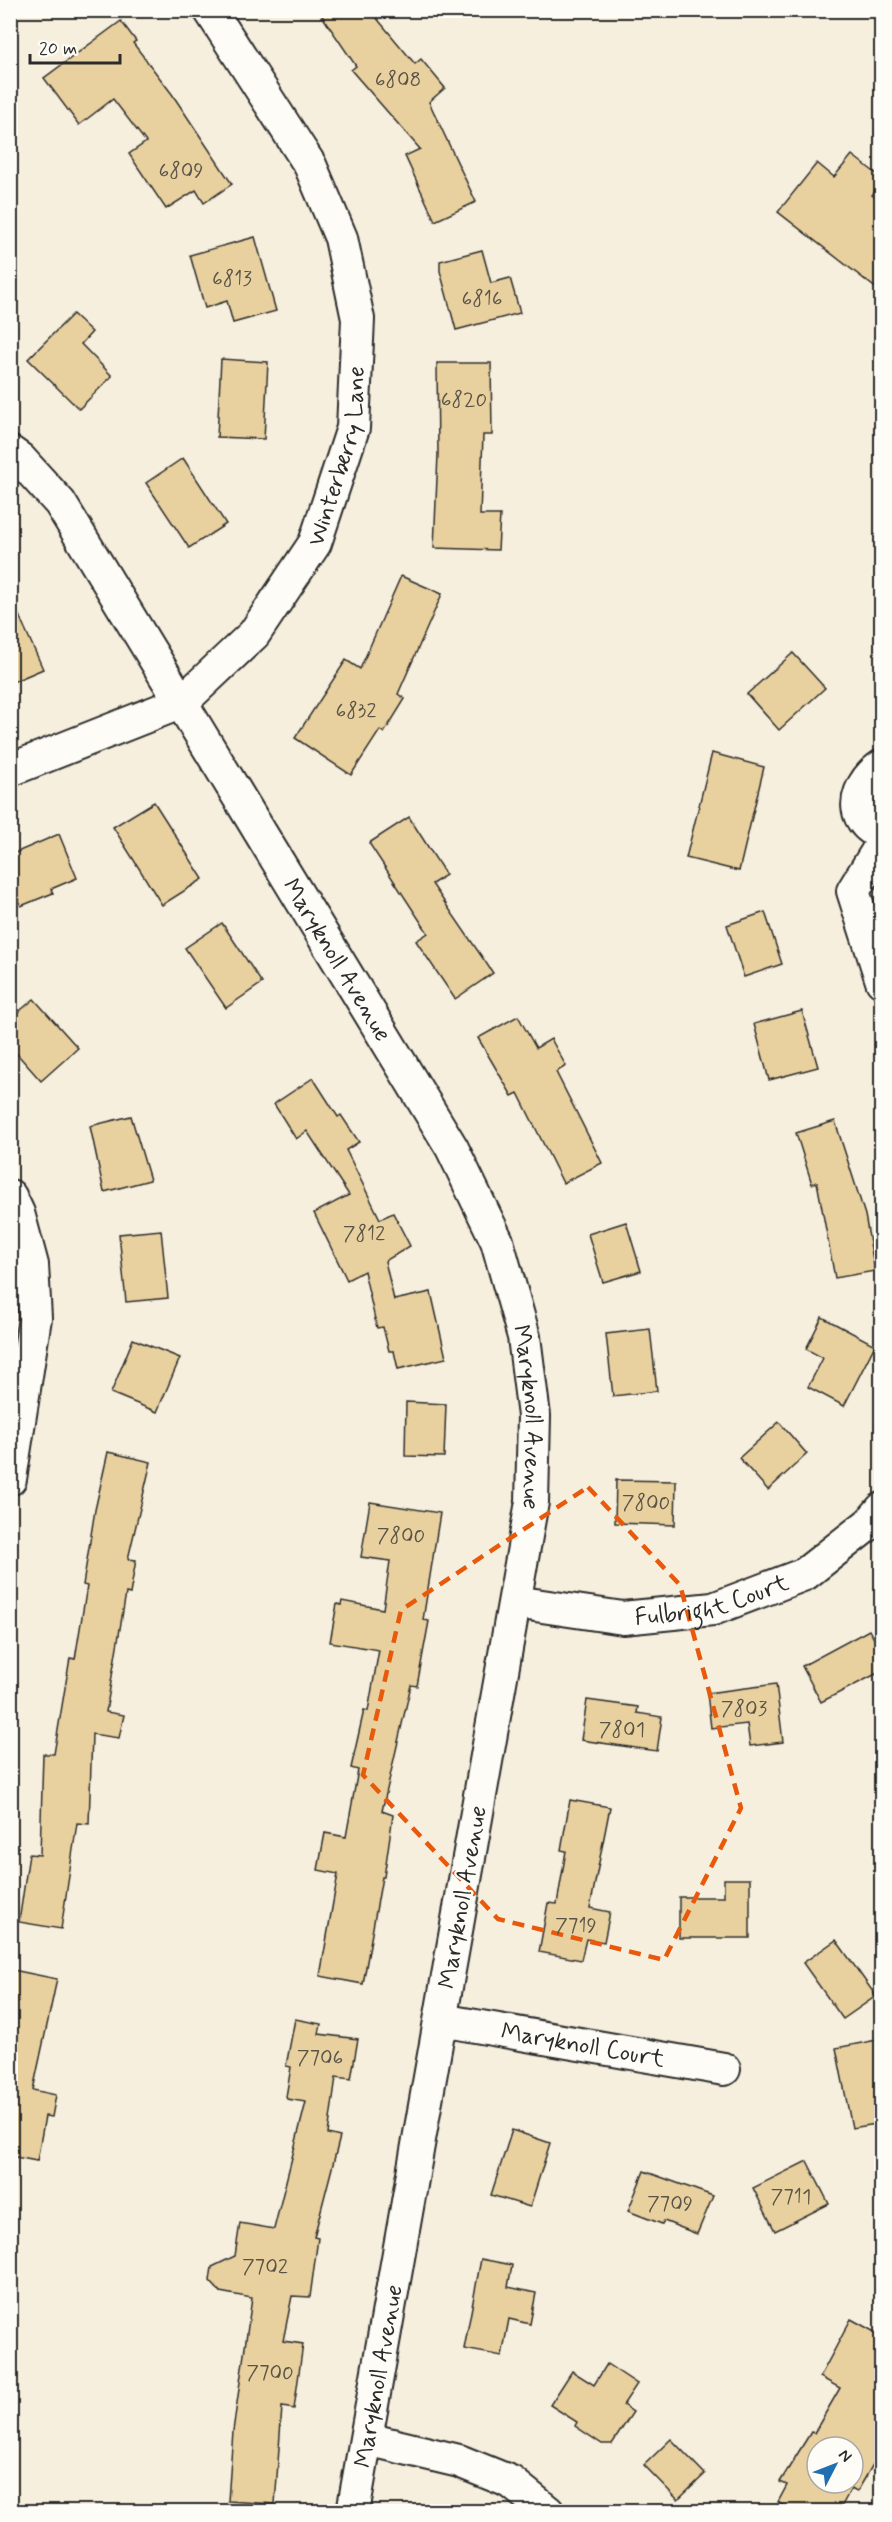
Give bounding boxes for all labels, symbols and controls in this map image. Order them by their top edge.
scale bar [30,27,120,65]
text: 20 m [39,37,77,61]
house number: 6808 [375,66,421,94]
house number: 6809 [158,157,204,185]
house number: 6813 [212,265,252,293]
house number: 6816 [461,285,503,313]
street label: Winterberry Lane [301,366,373,550]
house number: 6820 [441,386,487,414]
house number: 6832 [335,697,377,725]
street label: Maryknoll Avenue [275,873,398,1048]
house number: 7812 [343,1220,385,1248]
street label: Maryknoll Avenue [504,1321,548,1512]
house number: 7800 [622,1489,670,1517]
house number: 7800 [377,1522,425,1550]
street label: Fulbright Court [633,1568,793,1634]
house number: 7803 [721,1695,768,1723]
house number: 7801 [599,1716,645,1744]
street label: Maryknoll Avenue [432,1803,495,1991]
house number: 7719 [555,1912,597,1940]
street label: Maryknoll Court [498,2017,667,2075]
house number: 7706 [297,2044,343,2072]
house number: 7711 [771,2183,811,2211]
house number: 7709 [647,2190,693,2218]
house number: 7702 [242,2253,288,2281]
street label: Maryknoll Avenue [348,2282,411,2470]
house number: 7700 [246,2359,294,2387]
north arrow [805,2435,865,2495]
text: N [834,2445,856,2467]

